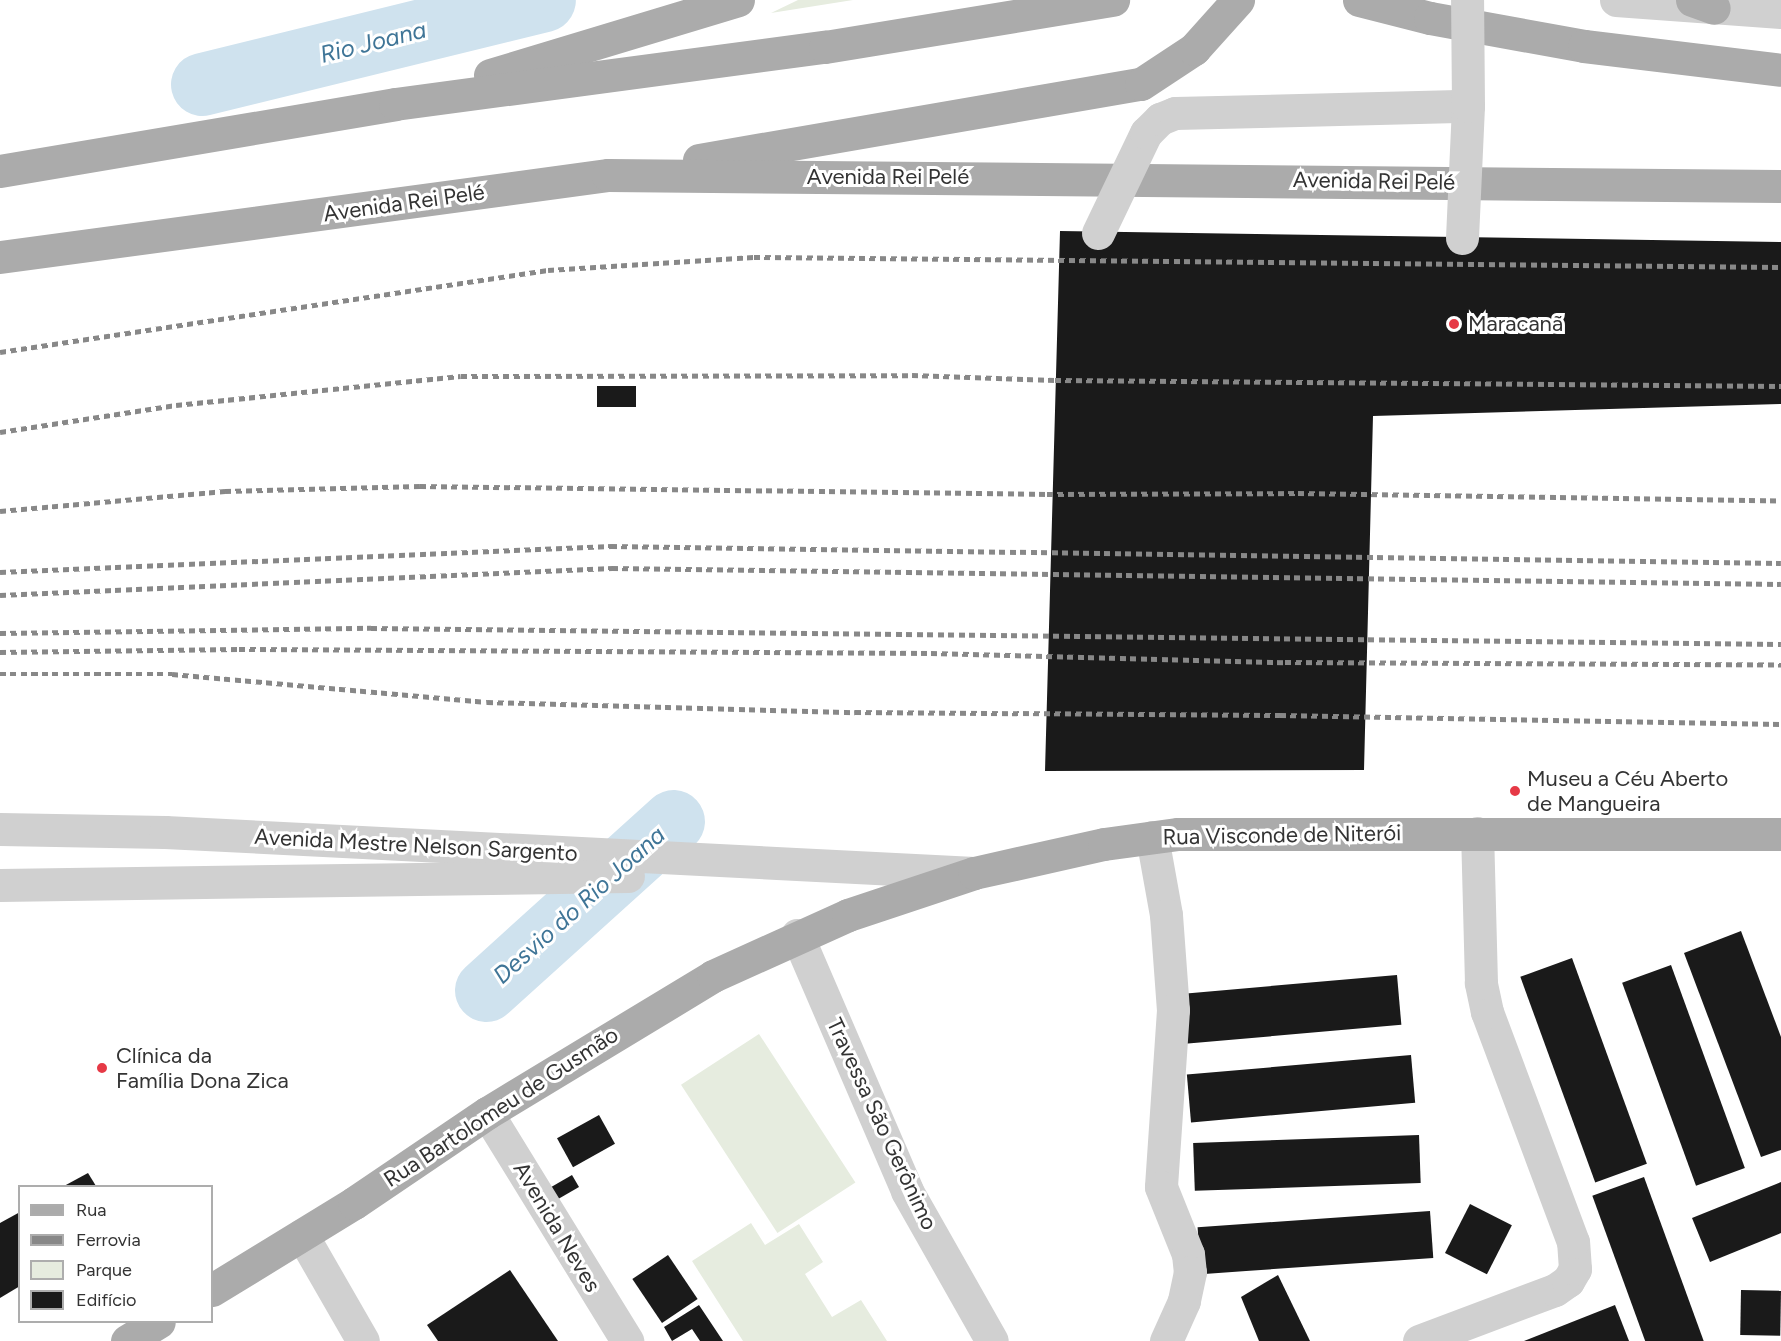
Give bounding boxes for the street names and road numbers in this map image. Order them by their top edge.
street label: Avenida Rei Pelé [807,164,969,190]
street label: Avenida Rei Pelé [1293,166,1455,196]
street label: Avenida Rei Pelé [322,179,486,227]
street label: Rua Visconde de Niterói [1162,820,1402,850]
street label: Avenida Mestre Nelson Sargento [254,823,578,867]
street label: Travessa São Gerônimo [821,1014,943,1234]
street label: Rua Bartolomeu de Gusmão [379,1021,623,1193]
street label: Avenida Neves [508,1157,606,1297]

